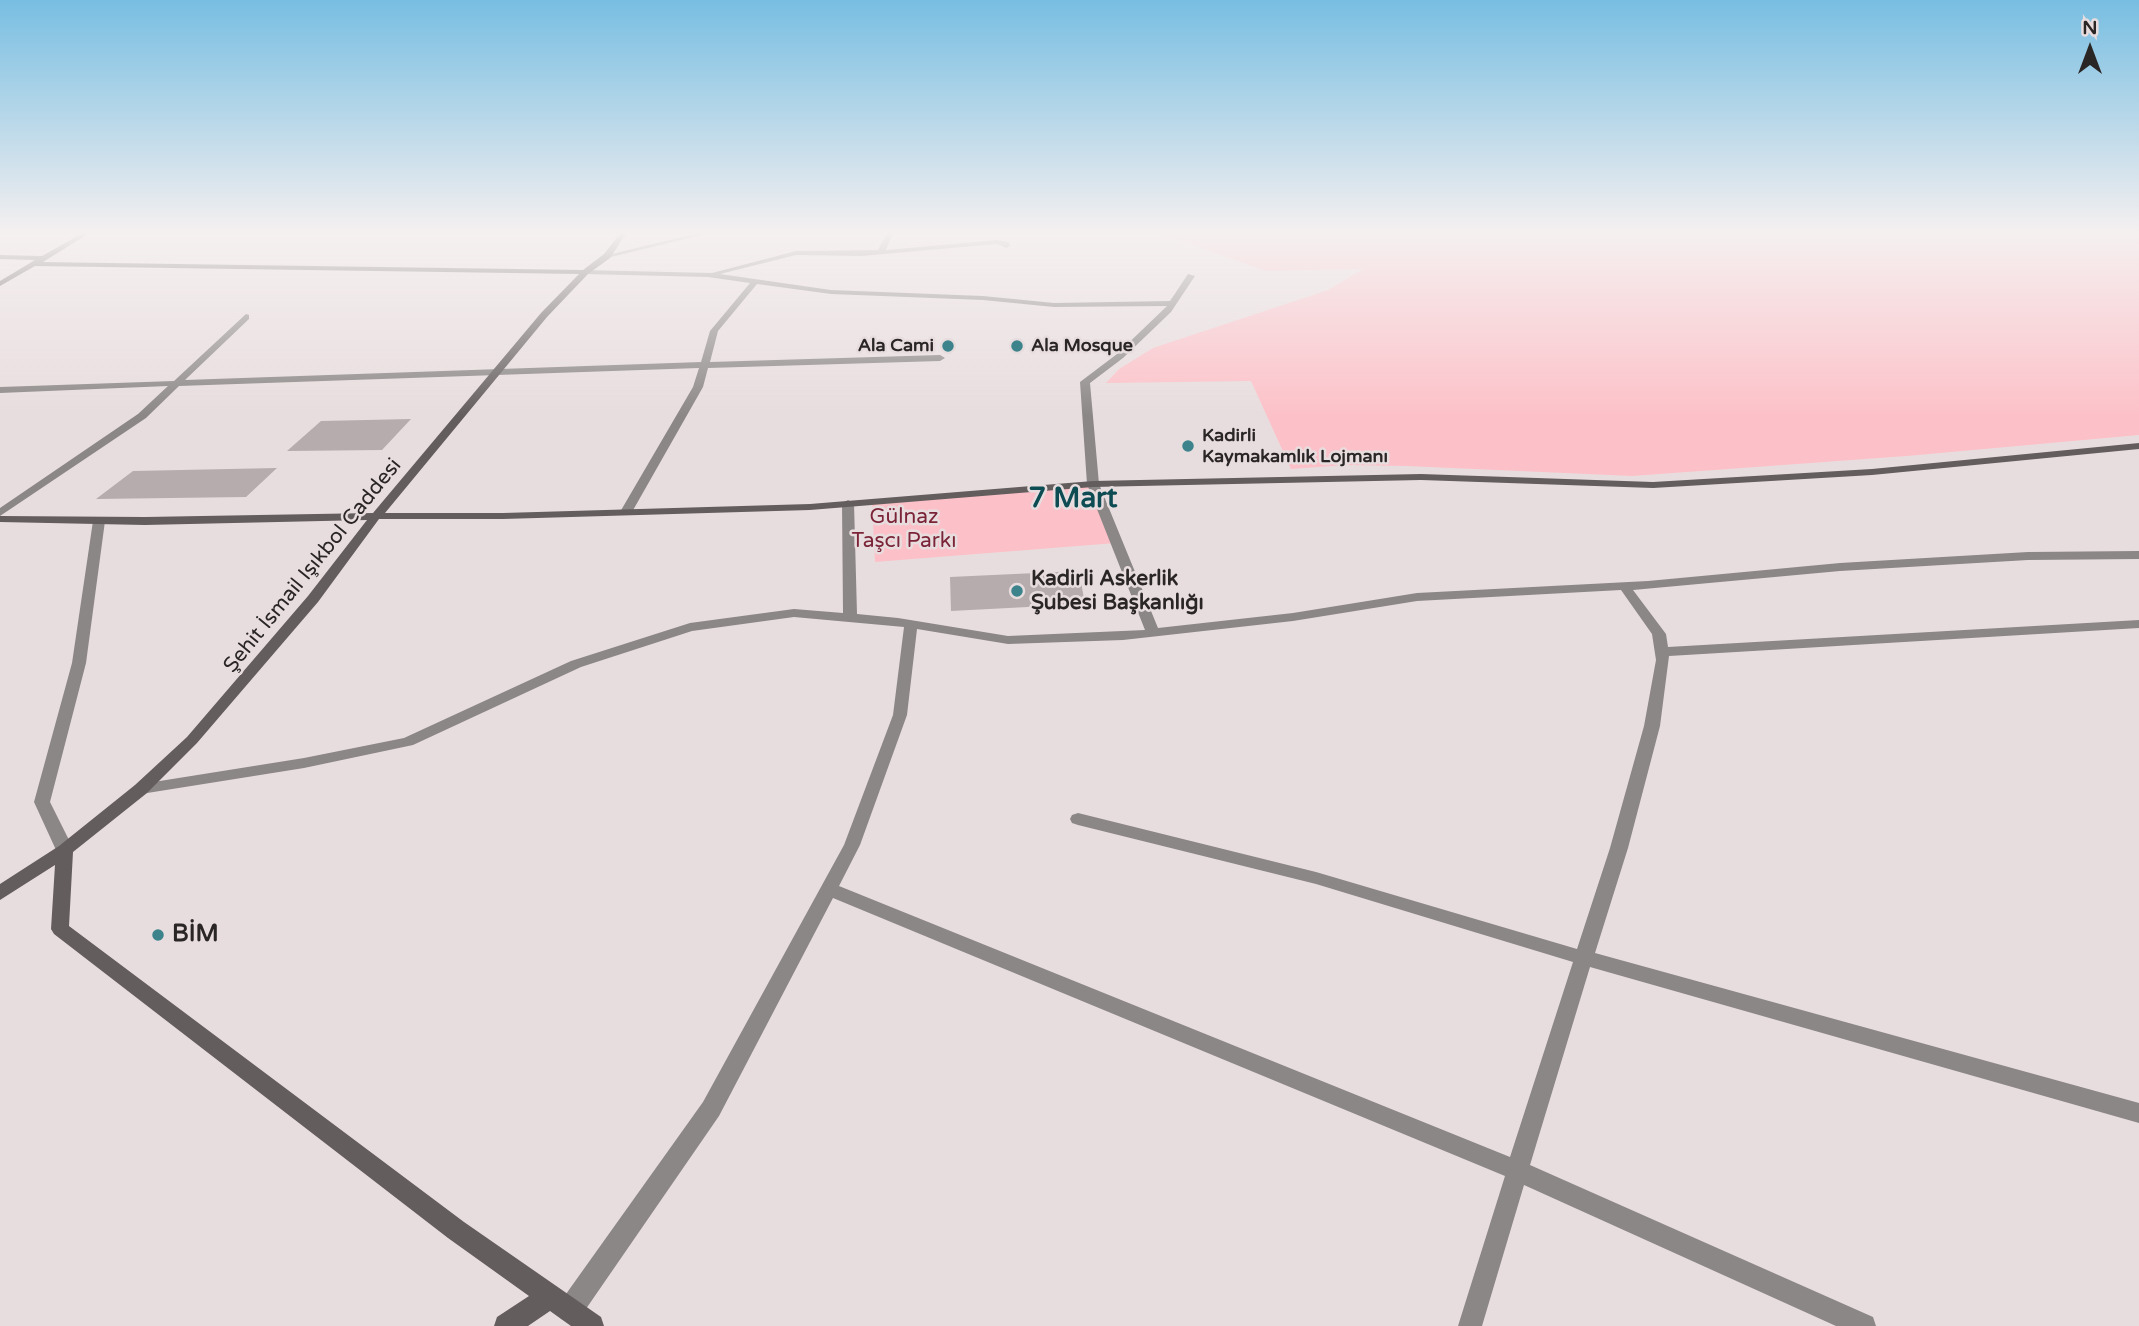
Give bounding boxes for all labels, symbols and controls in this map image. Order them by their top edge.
north arrow [2055,14,2125,84]
text: N [2082,17,2098,39]
place label: Ala Cami [858,335,934,357]
place label: Ala Mosque [1031,335,1133,357]
marker: Ala Cami [940,338,956,354]
marker: Ala Mosque [1009,338,1025,354]
place label: Kadirli Kaymakamlık Lojmanı [1202,425,1388,467]
marker: Kadirli Kaymakamlık Lojmanı [1180,438,1196,454]
street label: Şehit İsmail Işıkbol Caddesi [219,454,407,678]
district label: 7 Mart [1028,483,1118,517]
park label: Gülnaz Taşcı Parkı [852,504,956,554]
place label: Kadirli Askerlik Şubesi Başkanlığı [1031,566,1204,616]
marker: Kadirli Askerlik Şubesi Başkanlığı [1009,583,1025,599]
place label: BİM [172,921,219,949]
marker: BİM [150,927,166,943]

